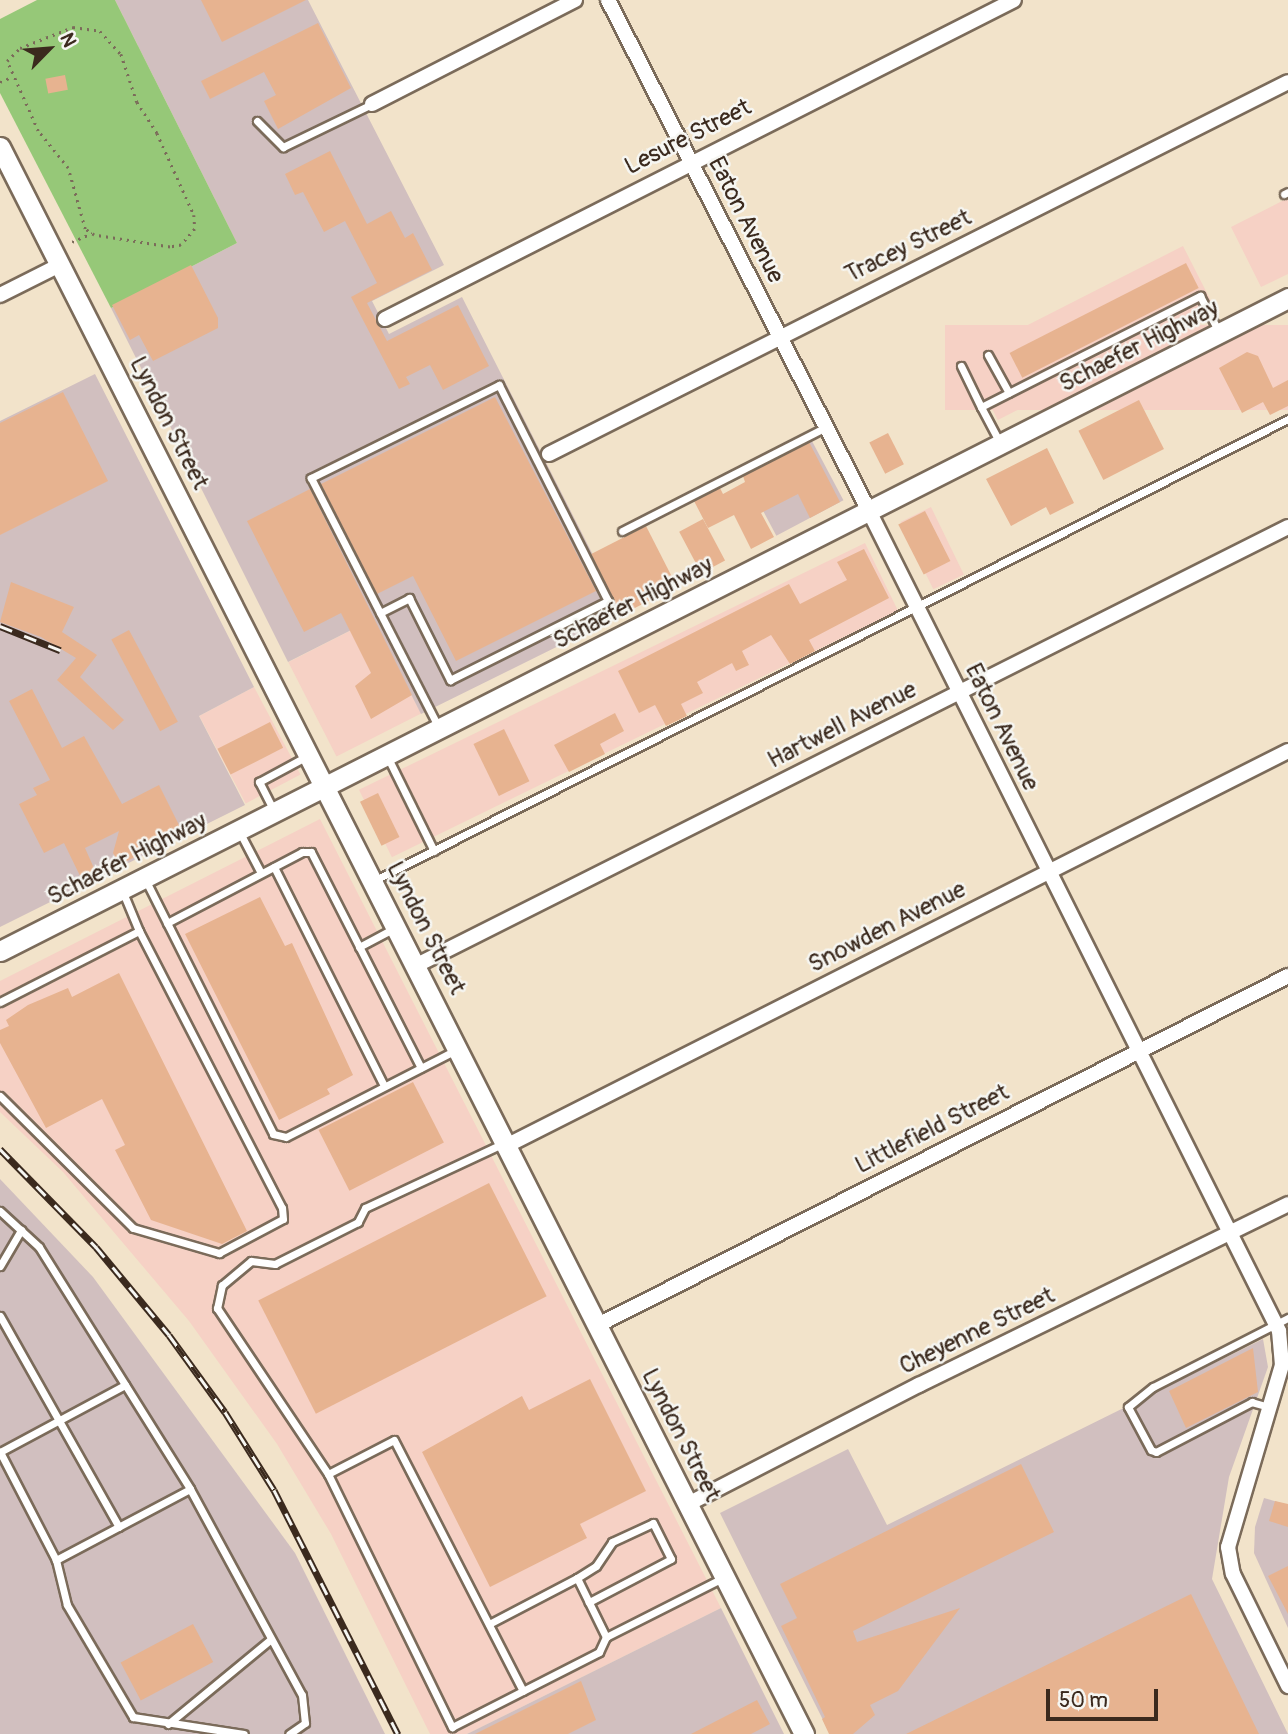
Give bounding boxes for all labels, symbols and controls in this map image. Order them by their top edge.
north arrow [14,14,84,84]
text: N [54,29,82,51]
street label: Lesure Street [620,93,756,181]
street label: Eaton Avenue [702,152,790,288]
street label: Tracey Street [840,203,976,289]
street label: Schaefer Highway [1055,293,1223,399]
street label: Lyndon Street [123,352,215,494]
street label: Schaefer Highway [549,550,717,656]
street label: Eaton Avenue [959,659,1045,795]
street label: Hartwell Avenue [763,675,921,775]
street label: Schaefer Highway [43,806,211,912]
street label: Lyndon Street [380,857,472,999]
street label: Snowden Avenue [803,875,971,979]
street label: Littlefield Street [850,1078,1014,1180]
street label: Cheyenne Street [895,1281,1059,1381]
street label: Lyndon Street [635,1364,727,1506]
scale bar [1050,1674,1162,1718]
text: 50 m [1059,1687,1108,1714]

